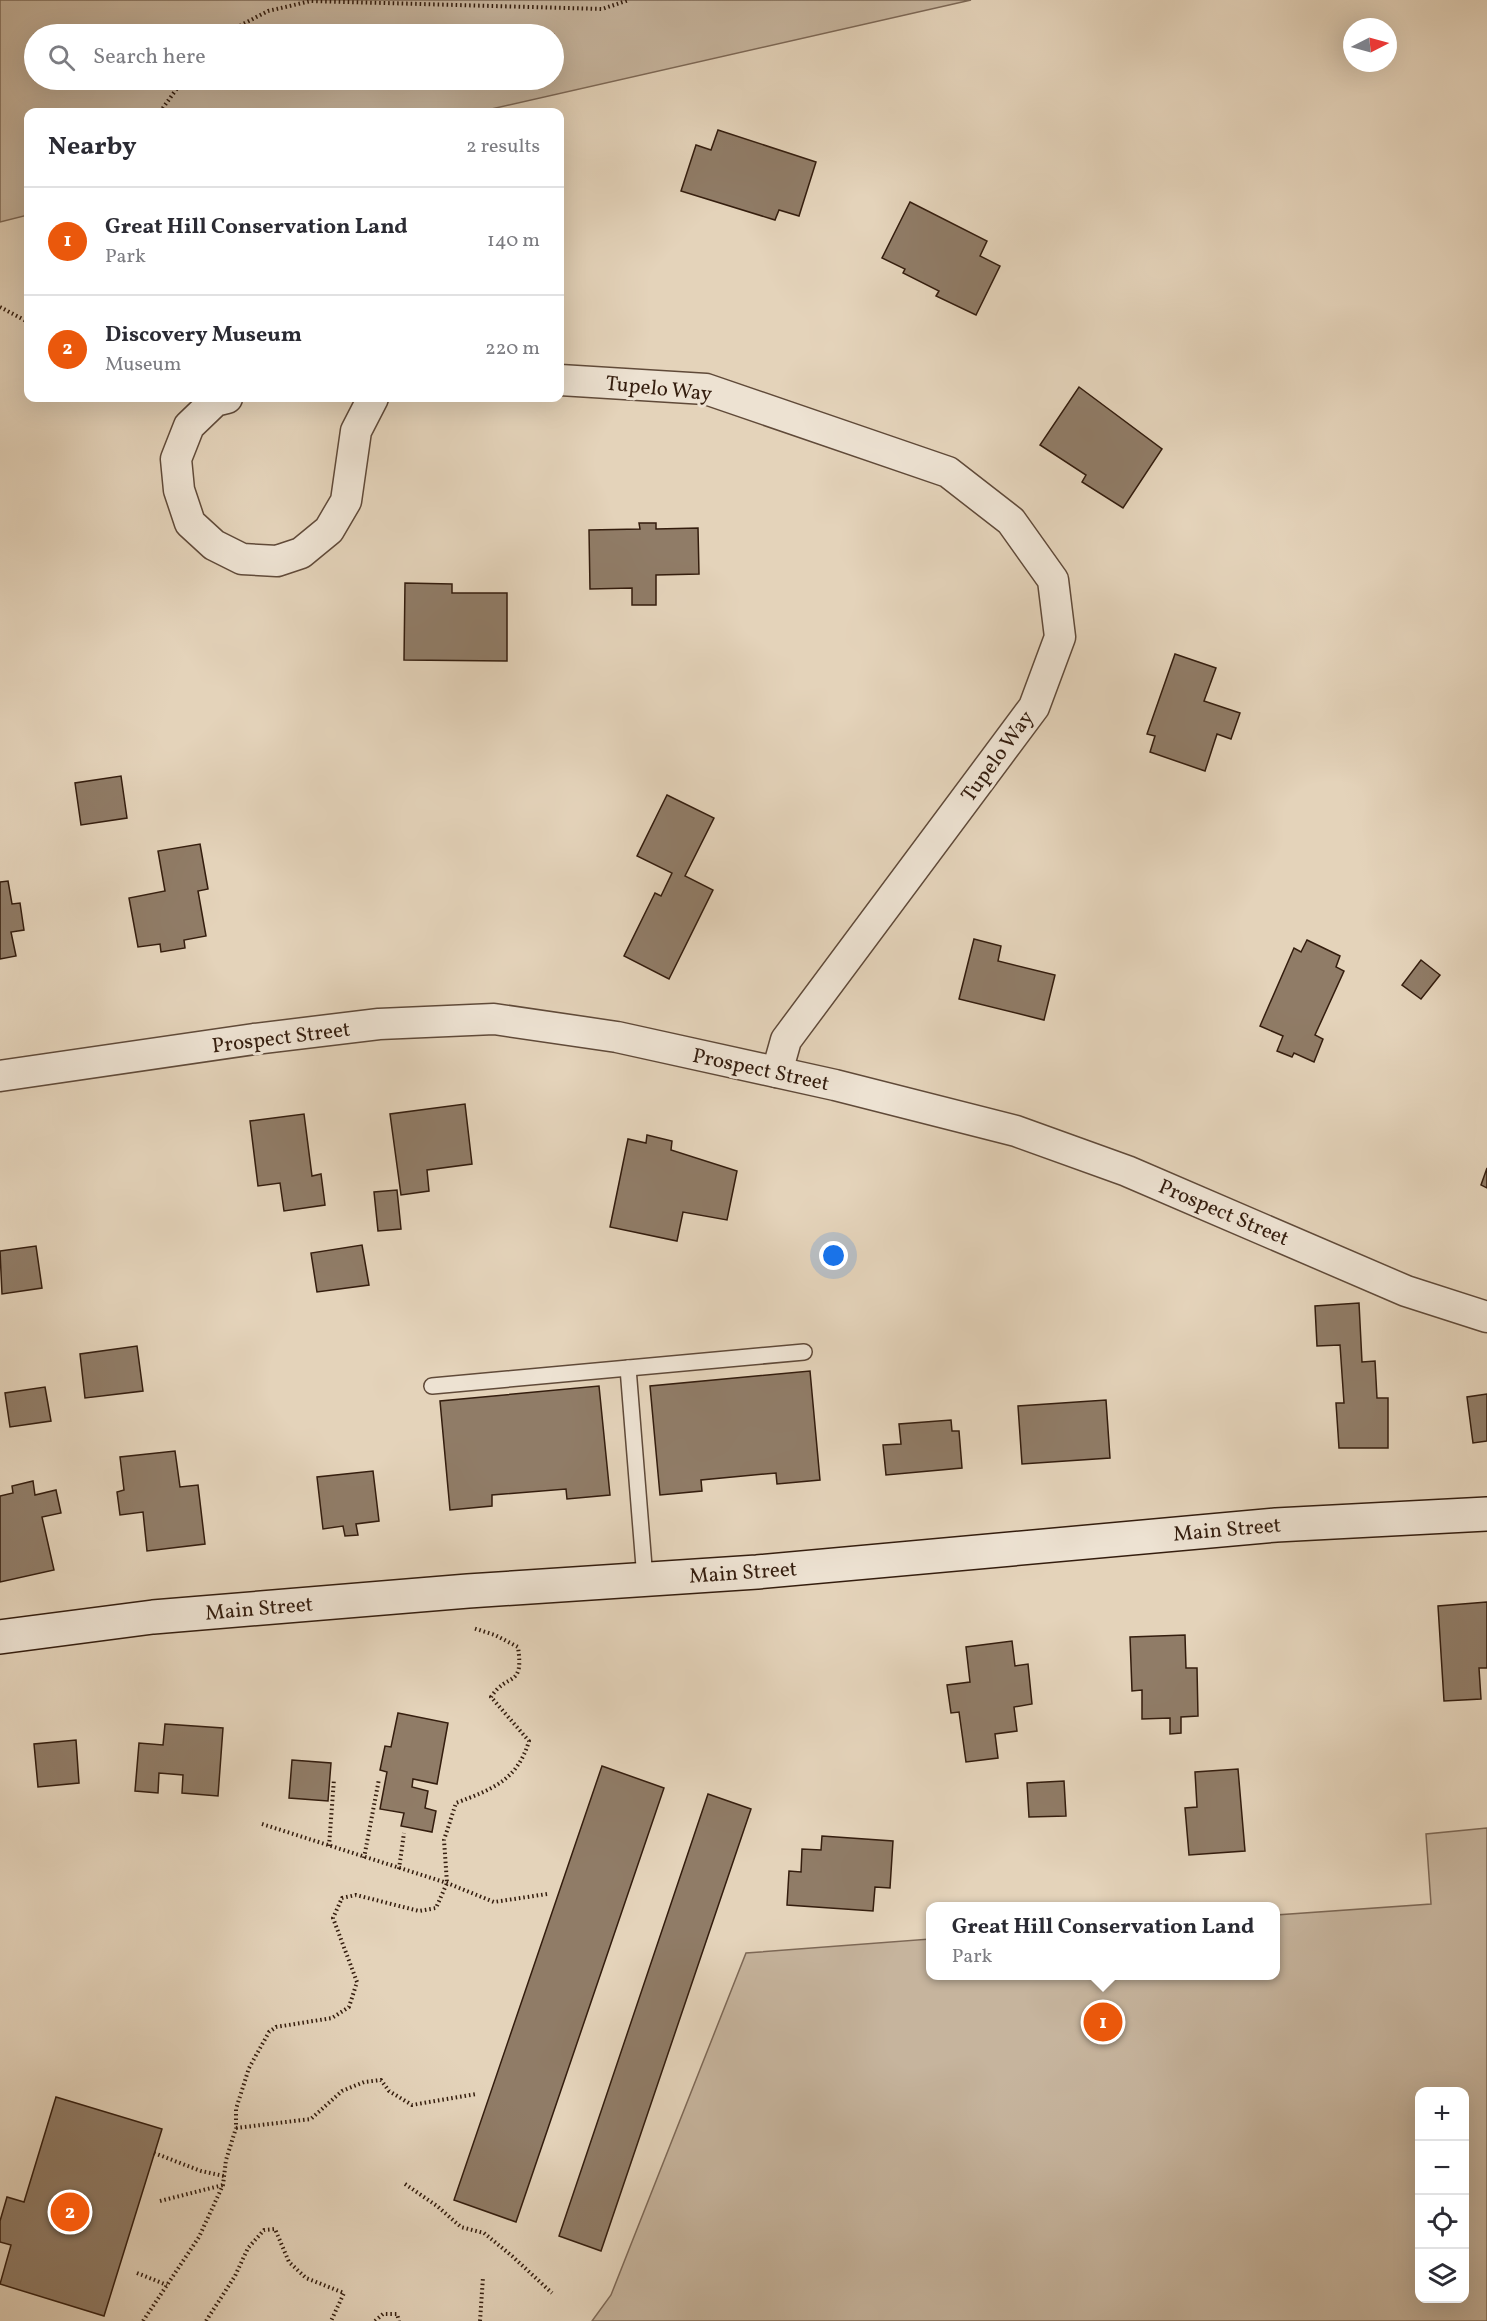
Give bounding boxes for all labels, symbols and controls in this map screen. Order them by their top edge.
north arrow [1343,18,1397,72]
search box [24,24,564,90]
icon: search [45,41,78,74]
text: Search here [93,42,206,73]
text: Nearby [48,129,137,165]
text: 2 results [466,133,540,161]
text: Great Hill Conservation Land [105,212,408,243]
text: 1 [63,227,72,255]
text: 140 m [487,227,540,255]
text: Park [105,243,146,271]
text: Discovery Museum [105,320,302,351]
text: 2 [62,335,73,363]
text: 220 m [485,335,540,363]
text: Museum [105,351,182,379]
street label: Tupelo Way [604,369,714,410]
street label: Tupelo Way [955,705,1042,809]
street label: Prospect Street [210,1016,352,1061]
street label: Prospect Street [690,1042,832,1099]
street label: Prospect Street [1154,1173,1293,1254]
your location [819,1241,848,1270]
street label: Main Street [1172,1511,1282,1550]
street label: Main Street [688,1555,798,1592]
street label: Main Street [204,1590,314,1629]
popup [926,1902,1280,1980]
text: Great Hill Conservation Land [952,1912,1254,1943]
text: Park [952,1943,993,1971]
pin: 1 [1084,2000,1122,2044]
map controls [1415,2087,1469,2303]
button: + [1415,2087,1469,2141]
button: − [1415,2141,1469,2195]
pin: 2 [50,2190,90,2234]
button: locate [1415,2195,1469,2249]
button: layers [1415,2249,1469,2303]

